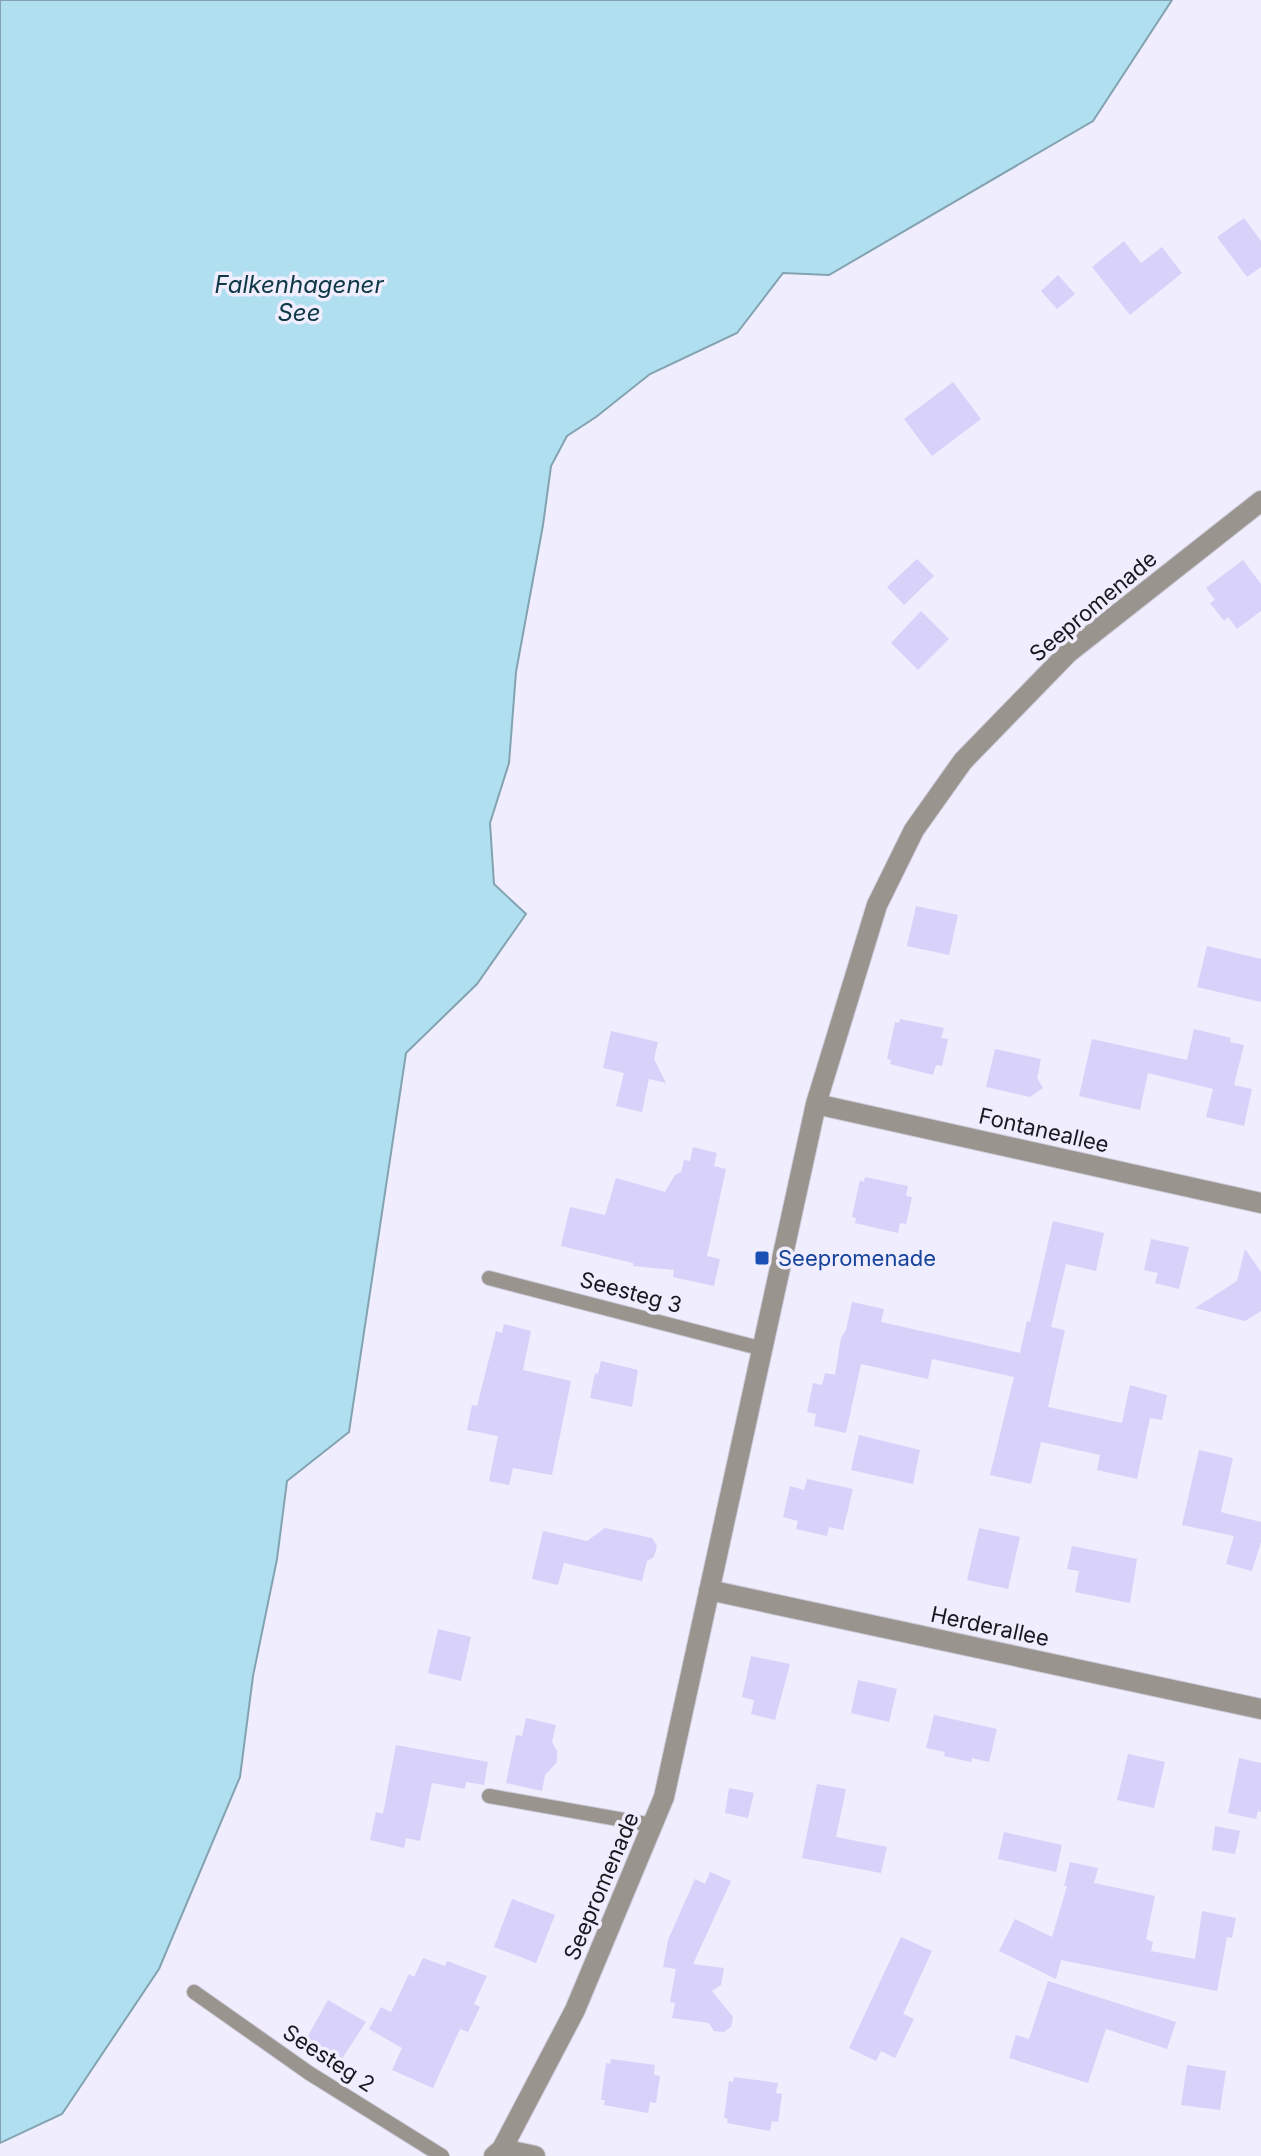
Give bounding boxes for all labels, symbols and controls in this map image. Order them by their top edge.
water label: Falkenhagener See [215,270,384,327]
street label: Seepromenade [1024,545,1162,667]
street label: Fontaneallee [976,1102,1112,1158]
place label: Seepromenade [778,1245,936,1271]
marker: Seepromenade [753,1249,771,1267]
street label: Seesteg 3 [577,1266,685,1318]
street label: Herderallee [928,1601,1052,1651]
street label: Seepromenade [558,1808,644,1964]
street label: Seesteg 2 [278,2019,380,2097]

